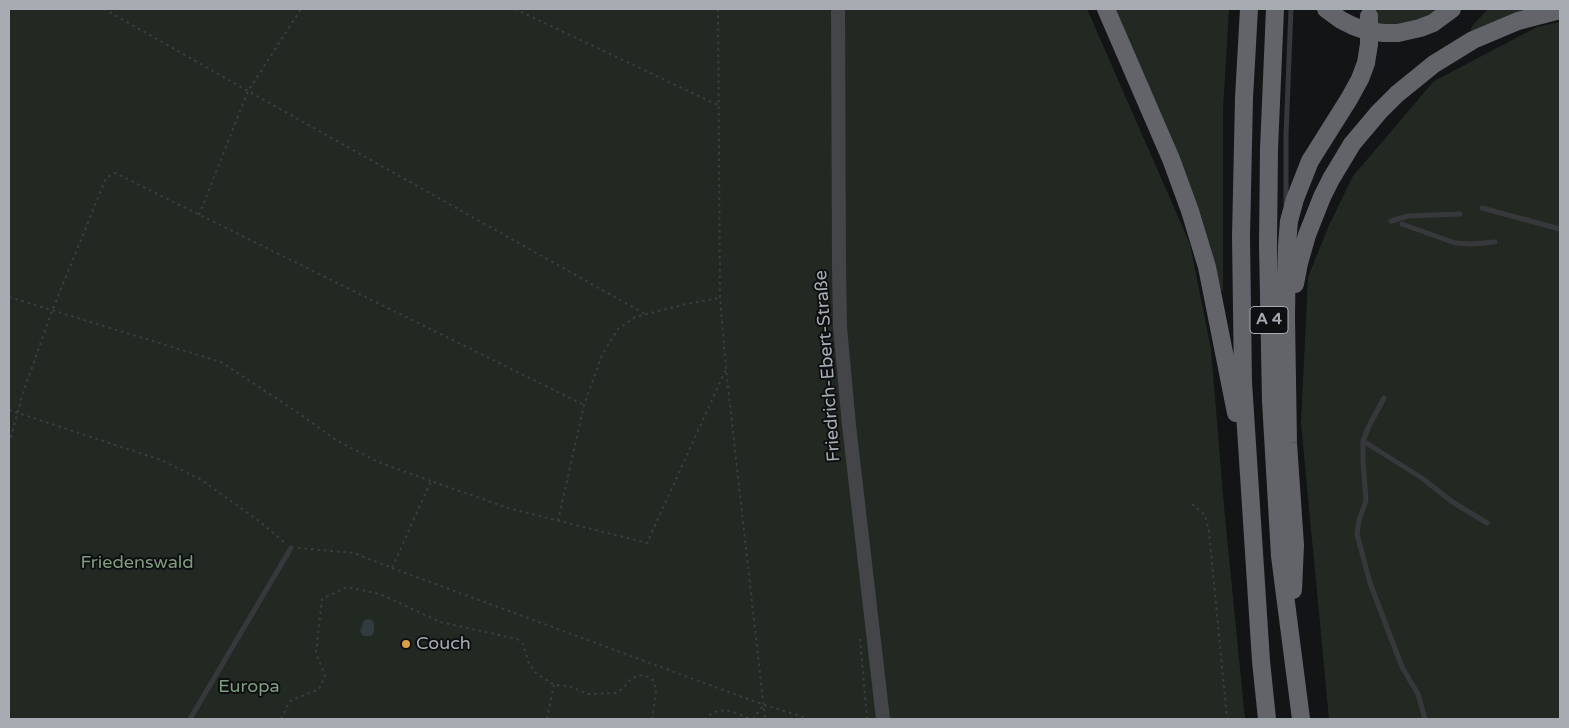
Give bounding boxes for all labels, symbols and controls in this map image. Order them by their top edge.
street label: Friedrich-Ebert-Straße [811,269,845,463]
road number: A 4 [1250,306,1288,334]
park label: Friedenswald [80,552,194,574]
place label: Couch [416,633,471,655]
marker: Couch [400,638,412,650]
park label: Europa [218,676,280,698]

